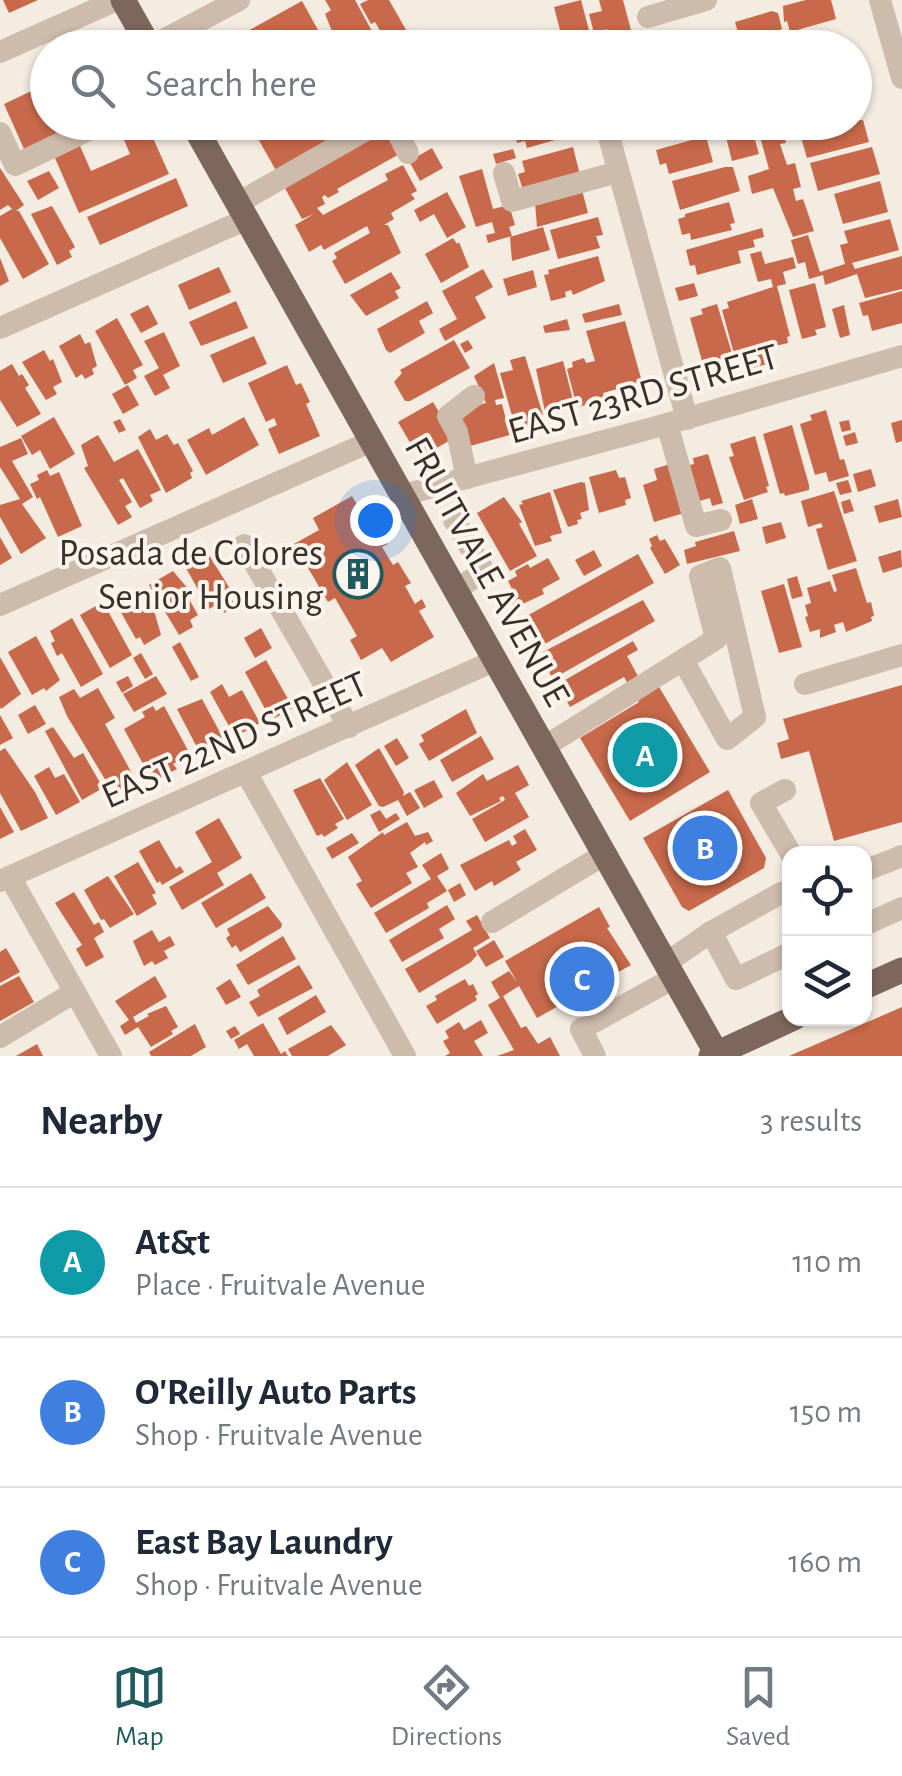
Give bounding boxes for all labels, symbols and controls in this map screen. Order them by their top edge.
search box [30,30,872,140]
icon: search [65,58,120,113]
text: Search here [145,66,317,104]
street label: EAST 23RD STREET [504,338,783,452]
street label: FRUITVALE AVENUE [397,431,576,713]
your location [350,495,401,546]
place label: Posada de Colores Senior Housing [58,535,323,617]
building icon: Posada de Colores Senior Housing [332,548,384,600]
street label: EAST 22ND STREET [96,665,373,816]
pin: A [612,718,678,792]
pin: B [672,810,738,886]
map controls [782,846,872,1026]
button: locate [782,846,872,936]
button: layers [782,936,872,1026]
pin: C [550,942,614,1016]
text: Nearby [40,1100,163,1142]
text: 3 results [760,1105,862,1137]
text: At&t [135,1224,210,1262]
text: A [63,1246,82,1278]
text: 110 m [792,1246,862,1278]
text: Place · Fruitvale Avenue [135,1269,426,1301]
text: O'Reilly Auto Parts [135,1374,417,1412]
text: B [63,1396,82,1428]
text: 150 m [790,1396,862,1428]
text: Shop · Fruitvale Avenue [135,1419,423,1451]
text: East Bay Laundry [135,1524,393,1562]
text: C [64,1546,81,1578]
text: 160 m [788,1546,862,1578]
text: Shop · Fruitvale Avenue [135,1569,423,1601]
tab: Map [112,1660,167,1754]
tab: Directions [391,1660,502,1754]
tab: Saved [726,1660,790,1754]

